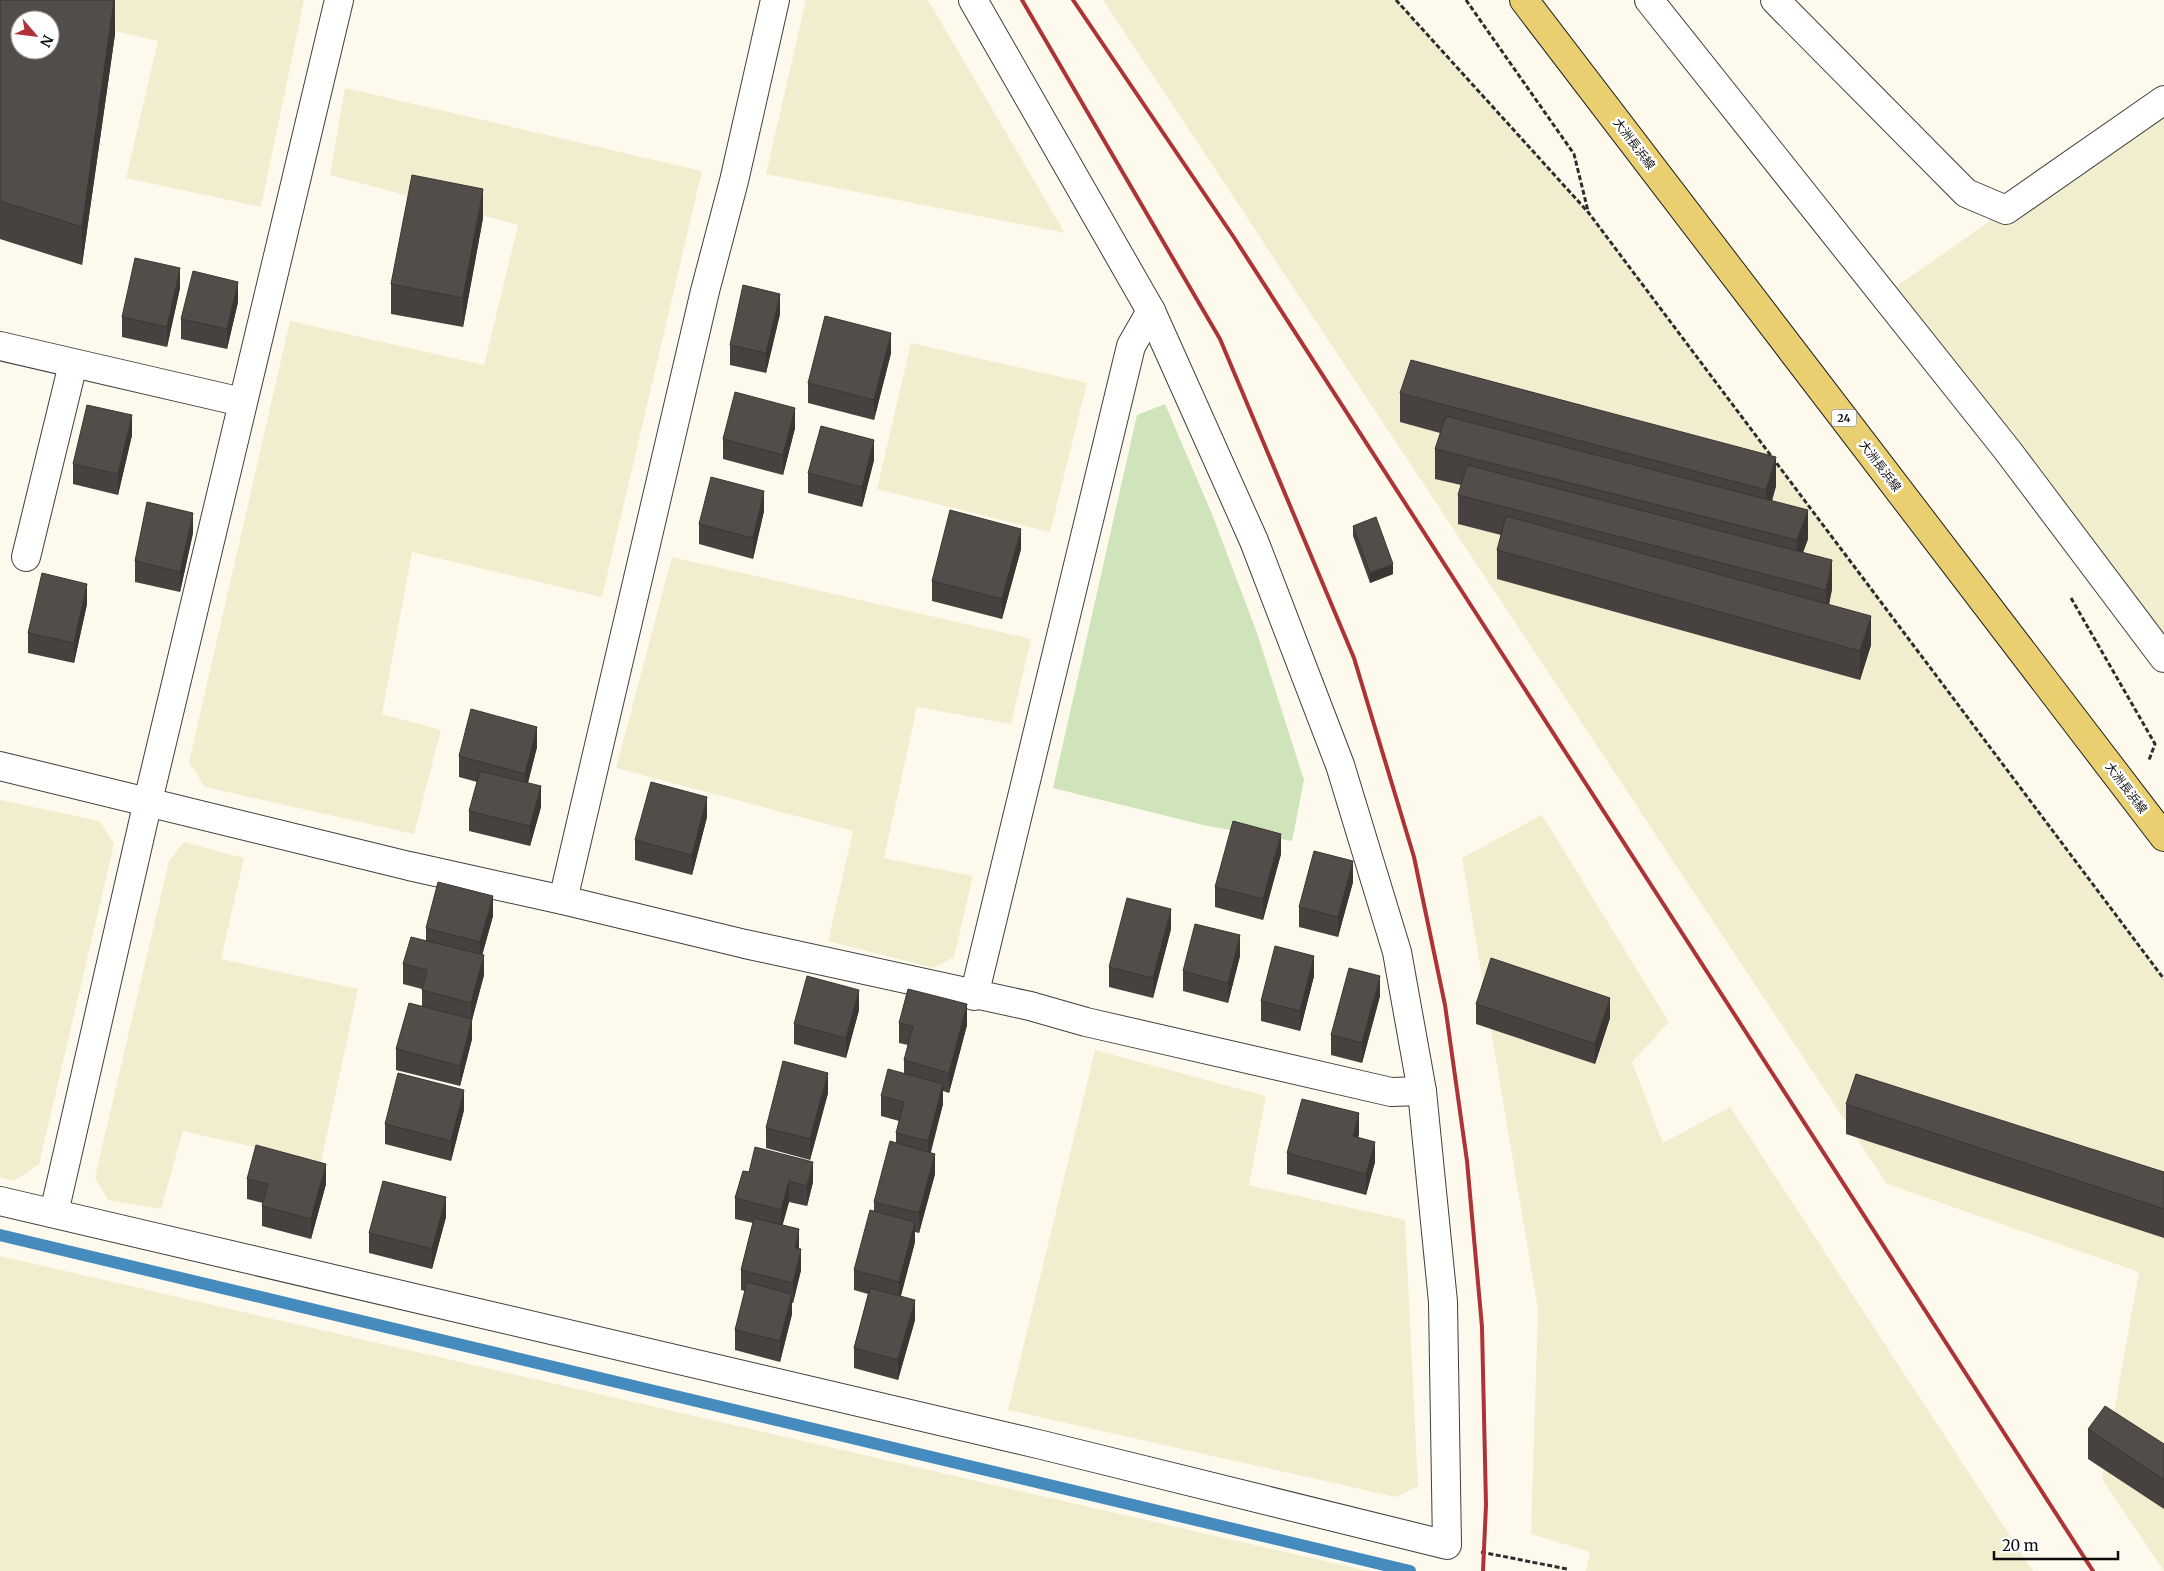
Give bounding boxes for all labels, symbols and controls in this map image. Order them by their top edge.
north arrow [10,10,60,60]
text: N [36,32,57,50]
street label: 大洲長浜線 [1610,115,1658,172]
road number: 24 [1832,409,1856,426]
street label: 大洲長浜線 [1856,437,1904,494]
street label: 大洲長浜線 [2102,759,2150,816]
scale bar [1994,1528,2118,1560]
text: 20 m [2002,1536,2039,1555]

